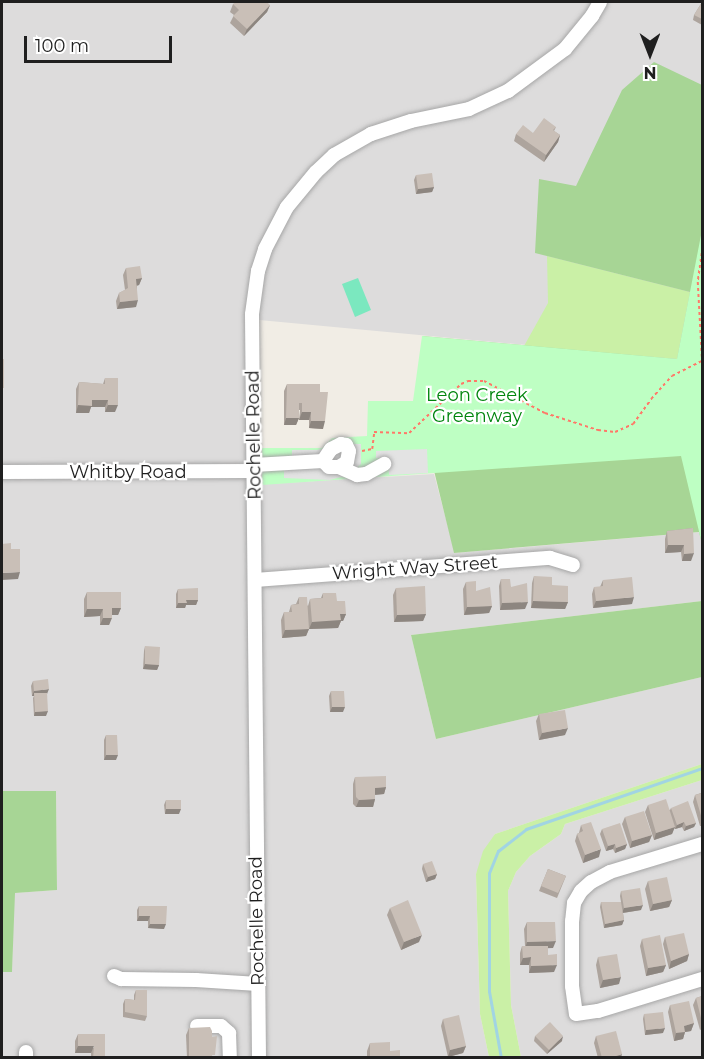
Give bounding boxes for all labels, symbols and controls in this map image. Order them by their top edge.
scale bar [27,24,176,62]
north arrow [620,24,680,84]
text: 100 m [35,35,89,57]
text: N [644,63,656,82]
street label: Rochelle Road [242,370,266,500]
park label: Leon Creek Greenway [426,385,528,428]
street label: Whitby Road [69,461,187,483]
street label: Wright Way Street [331,551,499,585]
street label: Rochelle Road [245,856,269,986]

